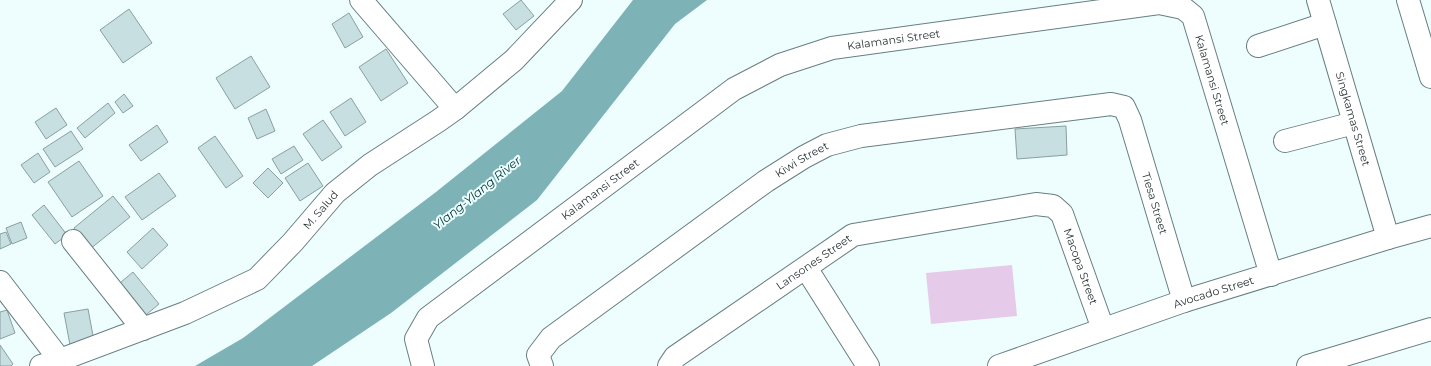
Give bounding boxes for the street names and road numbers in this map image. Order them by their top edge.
street label: Kalamansi Street [846,26,941,53]
street label: Kalamansi Street [1192,33,1233,127]
street label: Singkamas Street [1333,70,1374,168]
street label: Kiwi Street [772,138,831,181]
street label: Kalamansi Street [558,155,642,223]
street label: Tiesa Street [1139,171,1171,236]
street label: M. Salud [300,188,341,232]
street label: Macopa Street [1061,226,1101,307]
street label: Lansones Street [773,231,855,293]
street label: Avocado Street [1171,273,1256,311]

